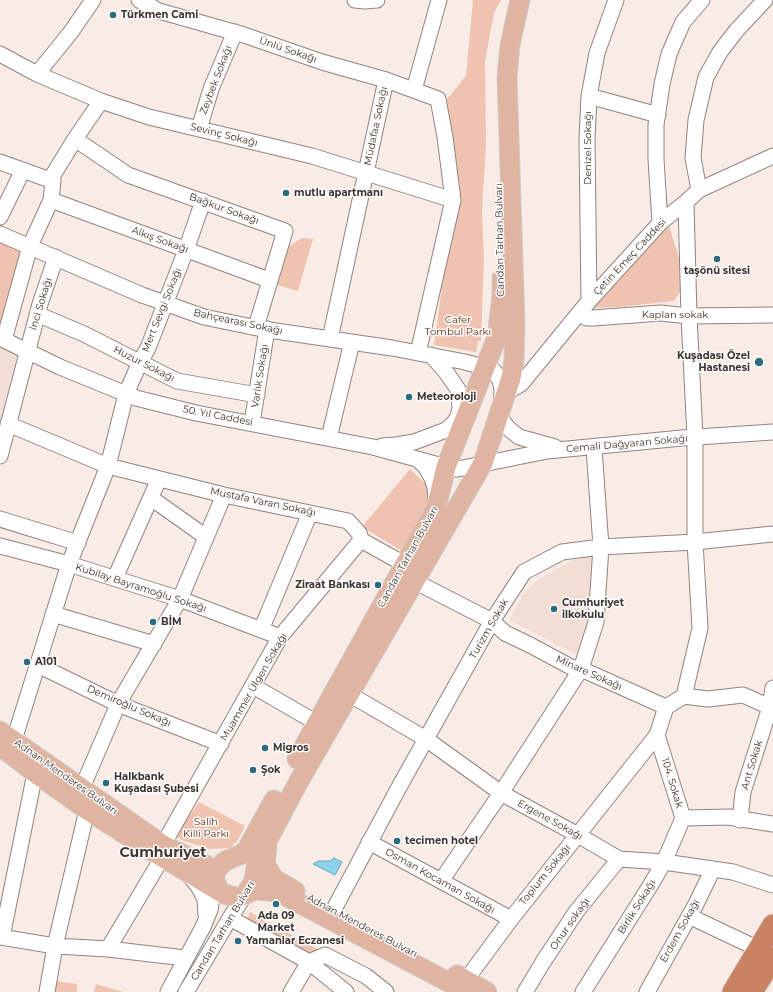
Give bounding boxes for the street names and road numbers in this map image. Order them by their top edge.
street label: Ünlü Sokağı [257,34,319,66]
street label: Zeybek Sokağı [197,44,235,116]
street label: Müdafaa Sokağı [362,85,390,167]
street label: Denizel Sokağı [582,111,594,185]
street label: Sevinç Sokağı [189,121,259,149]
street label: Candan Tarhan Bulvarı [493,183,507,297]
street label: Bağkur Sokağı [188,191,260,227]
street label: Çetin Emeç Caddesi [591,216,669,298]
street label: Alkış Sokağı [130,224,190,256]
street label: Mert Sevgi Sokağı [140,266,184,354]
street label: İnci Sokağı [27,276,55,332]
street label: Bahçearası Sokağı [192,307,284,337]
street label: Kaplan sokak [642,309,708,321]
street label: Huzur Sokağı [111,343,177,385]
street label: Varlık Sokağı [249,343,271,409]
street label: 50. Yıl Caddesi [182,403,254,429]
street label: Cemali Dağyaran Sokağı [566,433,688,455]
street label: Mustafa Varan Sokağı [209,485,317,519]
street label: Candan Tarhan Bulvarı [375,504,441,610]
street label: Kubilay Bayramoğlu Sokağı [74,561,208,615]
street label: Turizm Sokak [467,597,511,661]
street label: Muammer Ülgen Sokağı [218,631,290,743]
street label: Minare Sokağı [554,653,624,693]
street label: Demiroğlu Sokağı [85,683,173,729]
street label: Adnan Menderes Bulvarı [12,737,120,817]
street label: Ant Sokak [739,739,765,791]
street label: 104. Sokak [659,756,685,810]
street label: Ergene Sokağı [515,797,585,843]
street label: Toplum Sokağı [517,842,573,908]
street label: Osman Kocaman Sokağı [383,846,497,916]
street label: Birlik Sokağı [616,878,658,936]
street label: Candan Tarhan Bulvarı [189,879,257,983]
street label: Adnan Menderes Bulvarı [305,892,419,960]
street label: Onur sokağı [548,896,592,952]
street label: Erdem Sokağı [658,897,702,965]

